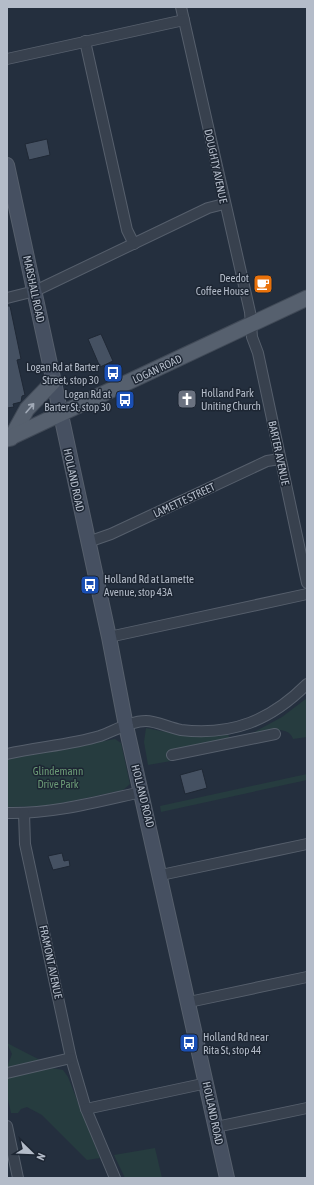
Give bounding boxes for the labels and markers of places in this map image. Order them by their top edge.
place label: Deedot Coffee House [196,272,249,297]
cafe icon: Deedot Coffee House [252,273,274,295]
place label: Logan Rd at Barter Street, stop 30 [26,361,100,386]
bus stop icon: Logan Rd at Barter Street, stop 30 [102,362,124,384]
place label: Holland Park Uniting Church [201,387,261,412]
place label: Logan Rd at Barter St, stop 30 [44,388,111,413]
church icon: Holland Park Uniting Church [176,388,198,410]
bus stop icon: Logan Rd at Barter St, stop 30 [114,389,136,411]
place label: Holland Rd at Lamette Avenue, stop 43A [104,573,194,598]
bus stop icon: Holland Rd at Lamette Avenue, stop 43A [79,574,101,596]
place label: Holland Rd near Rita St, stop 44 [203,1031,269,1056]
bus stop icon: Holland Rd near Rita St, stop 44 [178,1032,200,1054]

